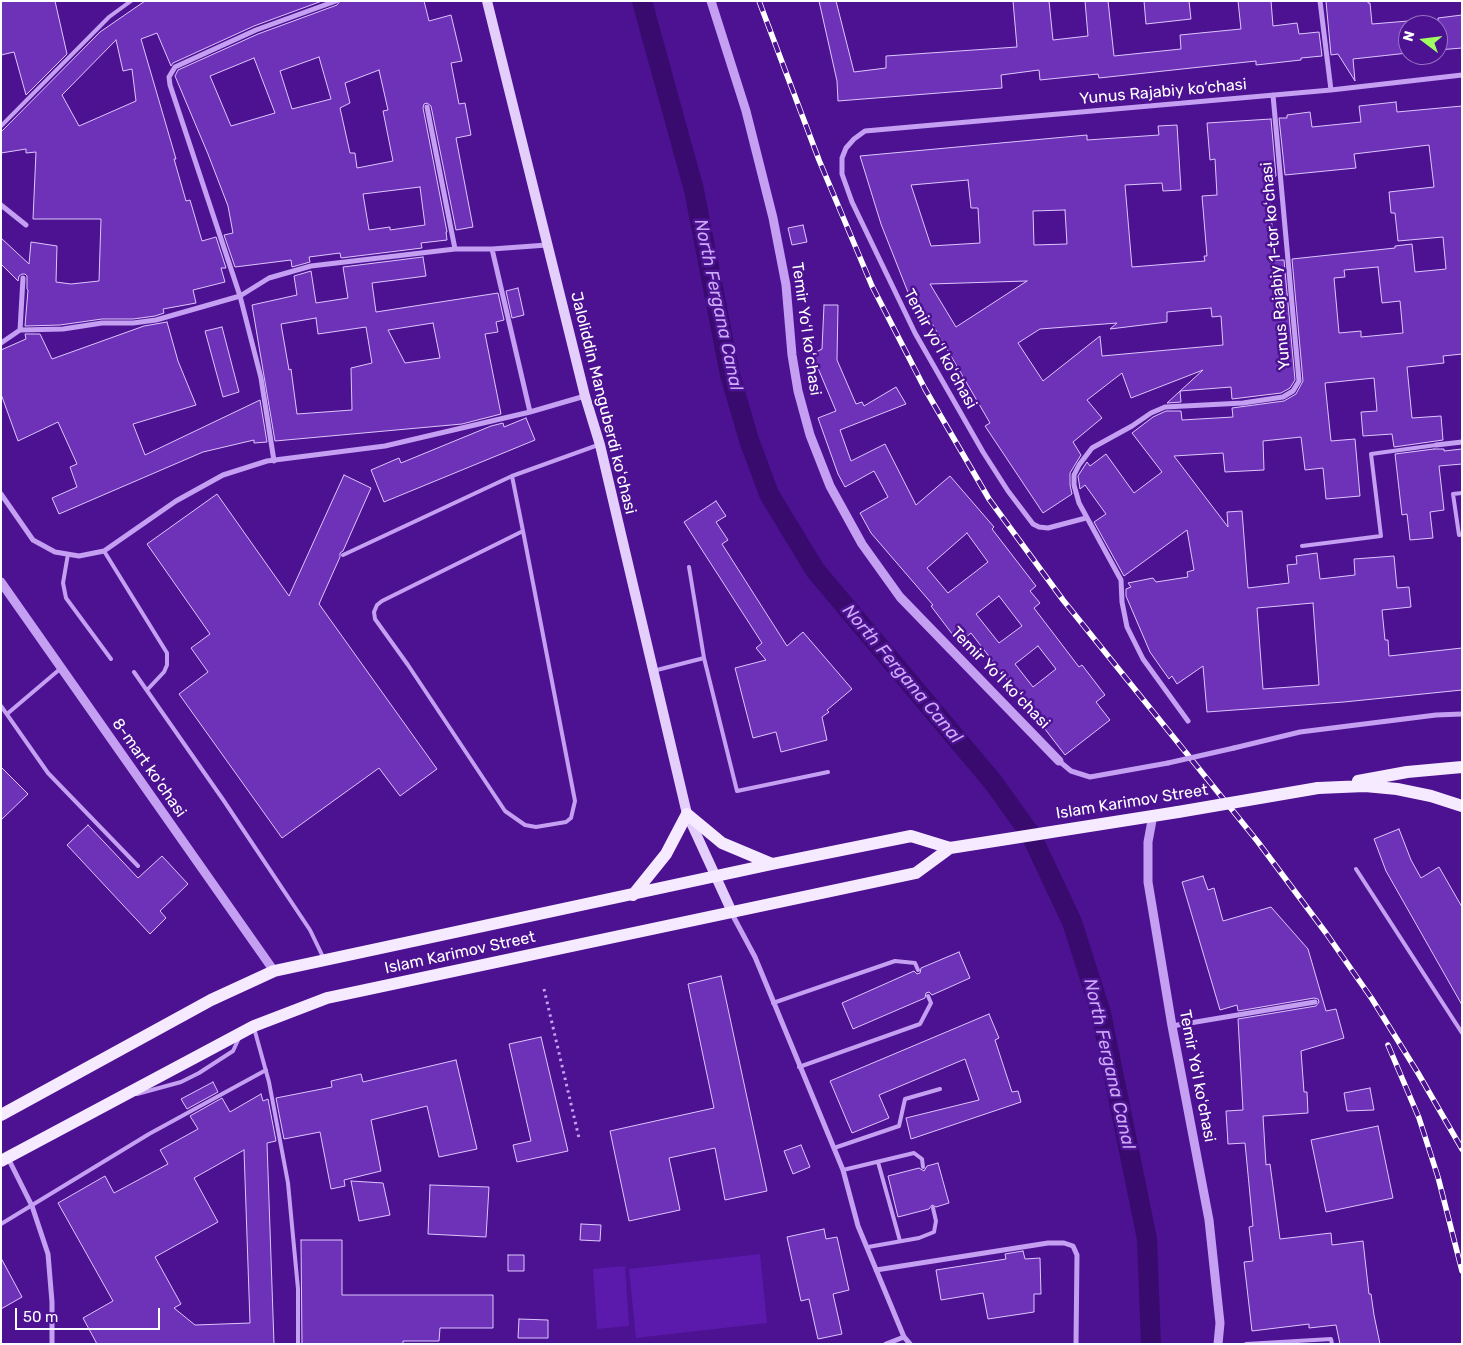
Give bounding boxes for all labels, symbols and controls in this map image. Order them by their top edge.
north arrow [1398,15,1448,65]
text: N [1399,29,1419,43]
street label: Yunus Rajabiy ko‘chasi [1078,75,1248,109]
street label: Yunus Rajabiy 1-tor koʻchasi [1257,161,1295,371]
water label: North Fergana Canal [689,217,747,393]
street label: Temir Yoʻl koʻchasi [787,261,825,397]
street label: Temir yoʻl koʻchasi [899,286,981,412]
street label: Jaloliddin Manguberdi koʻchasi [566,290,640,516]
water label: North Fergana Canal [838,600,966,748]
street label: Temir Yoʻl koʻchasi [946,623,1054,733]
street label: 8-mart ko'chasi [108,715,190,821]
street label: Islam Karimov Street [1055,780,1209,824]
street label: Islam Karimov Street [383,928,537,978]
water label: North Fergana Canal [1079,976,1139,1152]
street label: Temir Yoʻl koʻchasi [1175,1008,1219,1144]
scale bar [18,1298,162,1330]
text: 50 m [23,1308,58,1326]

